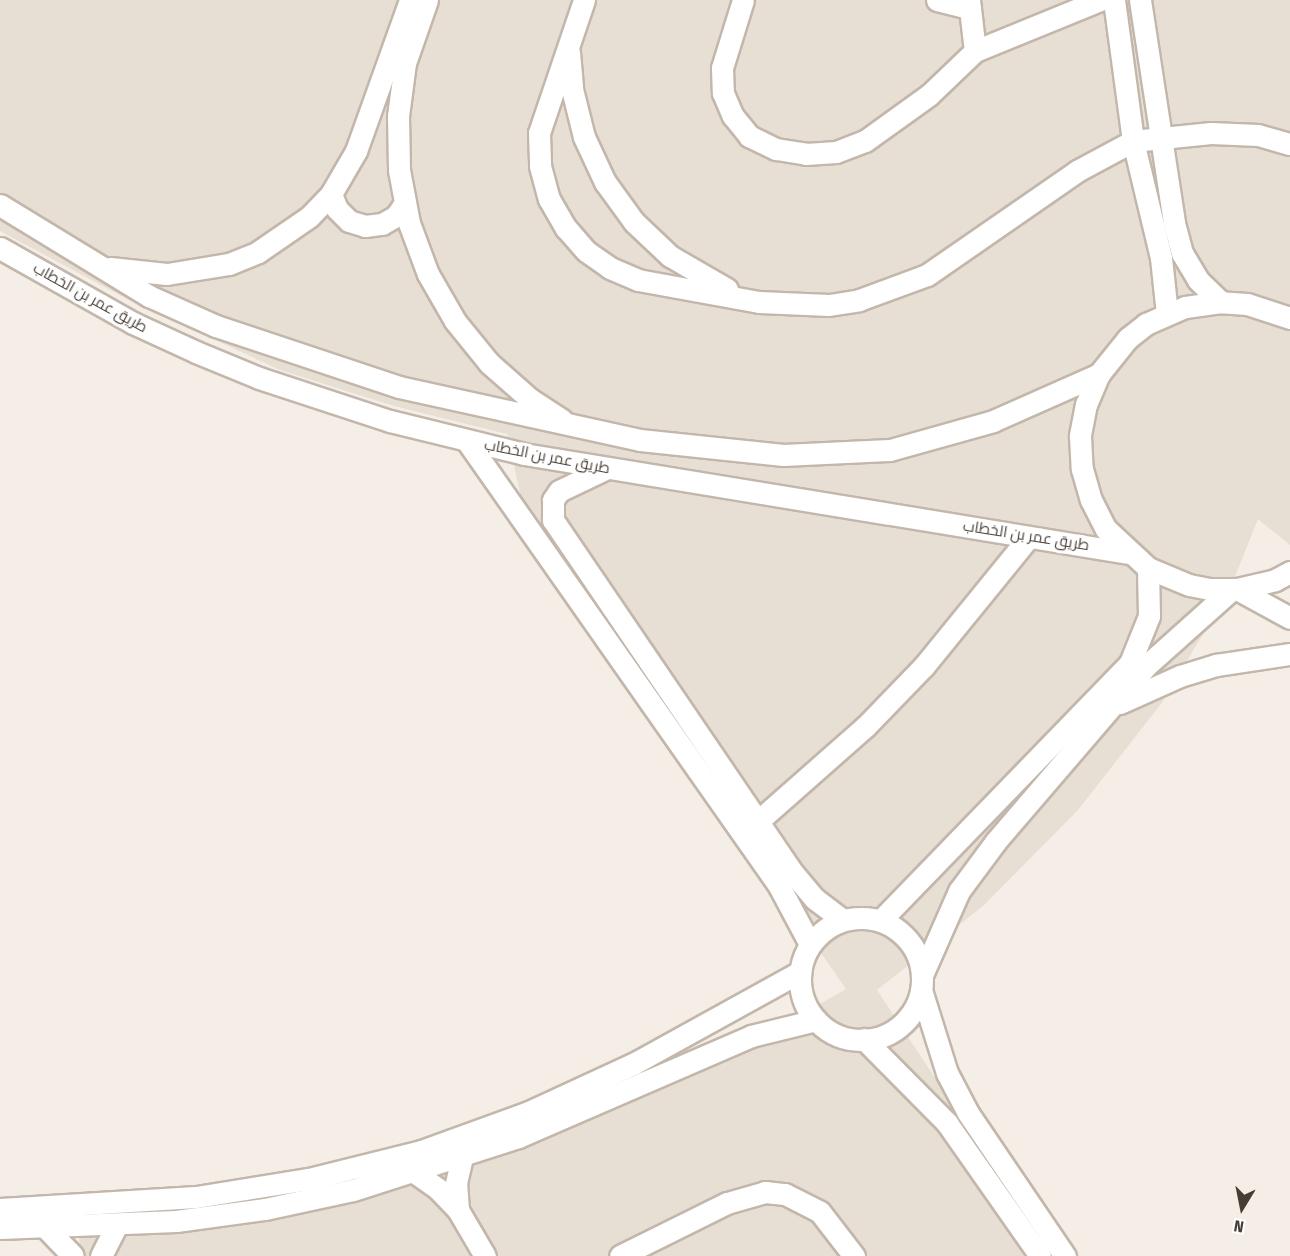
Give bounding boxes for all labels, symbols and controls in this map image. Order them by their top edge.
street label: طريق عمر بن الخطاب [30,259,150,337]
street label: طريق عمر بن الخطاب [483,436,611,478]
street label: طريق عمر بن الخطاب [962,517,1090,555]
north arrow [1212,1178,1272,1238]
text: N [1232,1216,1245,1236]

